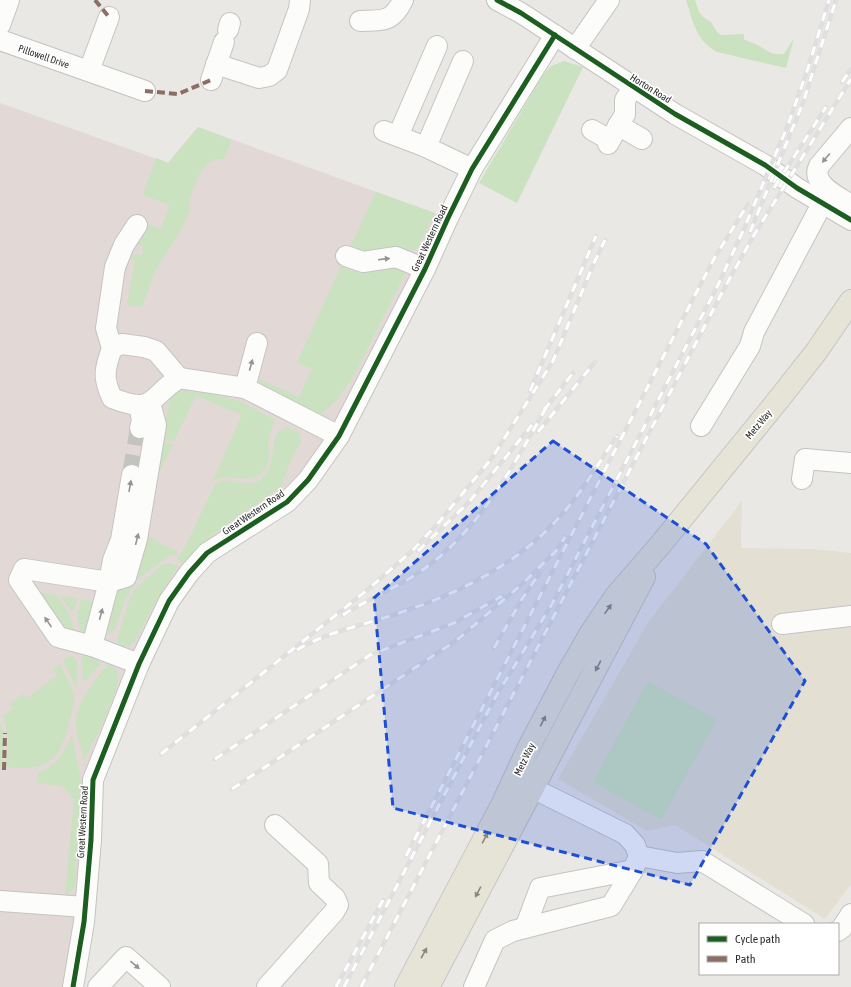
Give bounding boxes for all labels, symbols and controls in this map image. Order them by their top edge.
street label: Pillowell Drive [17,43,71,70]
street label: Horton Road [628,72,673,105]
one-way arrow [821,152,830,163]
street label: Great Western Road [409,203,450,273]
one-way arrow [378,256,390,262]
one-way arrow [248,359,254,372]
street label: Metz Way [743,407,774,441]
one-way arrow [128,479,134,492]
street label: Great Western Road [220,487,287,537]
one-way arrow [134,533,140,546]
one-way arrow [604,604,612,614]
one-way arrow [98,608,104,620]
one-way arrow [44,617,52,628]
one-way arrow [594,660,601,672]
one-way arrow [539,716,546,727]
street label: Metz Way [512,741,537,777]
street label: Great Western Road [75,785,90,858]
one-way arrow [482,832,488,844]
one-way arrow [475,886,482,898]
legend [699,923,839,975]
text: Cycle path [735,932,780,946]
one-way arrow [421,947,428,959]
text: Path [735,952,756,966]
one-way arrow [130,960,140,969]

